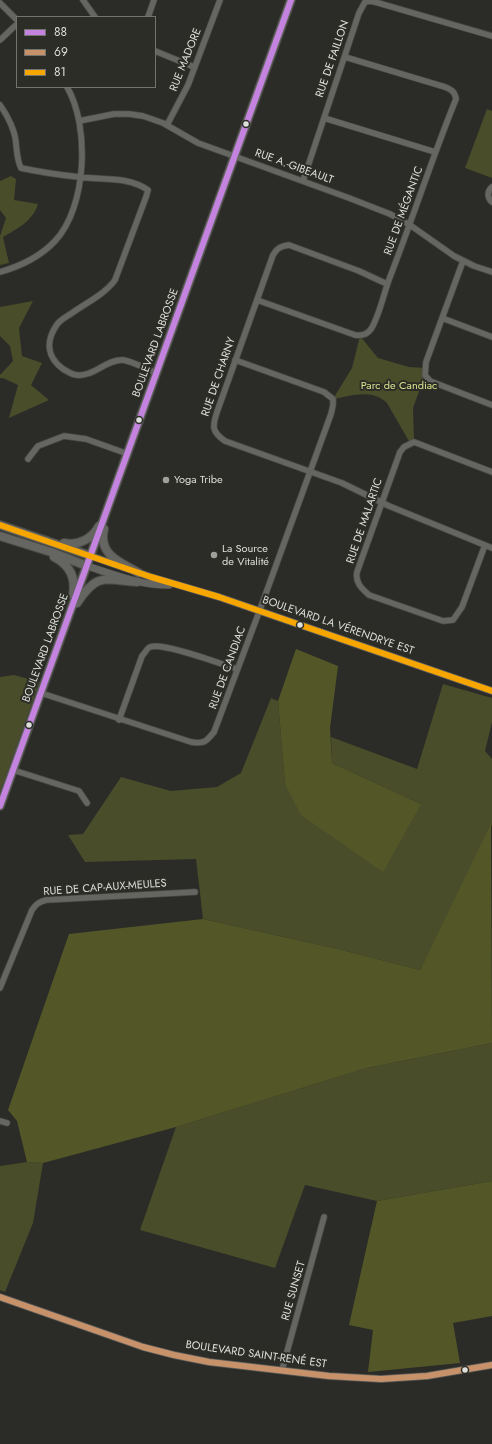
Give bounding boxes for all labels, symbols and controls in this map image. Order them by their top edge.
legend [16,16,156,88]
street label: RUE DE FAILLON [314,19,352,99]
text: 88 [54,23,67,41]
street label: RUE MADORE [167,26,205,94]
text: 69 [54,43,68,61]
text: 81 [54,63,66,81]
unlabelled marker [241,119,251,129]
street label: RUE A.-GIBEAULT [253,147,335,187]
street label: RUE DE MÉGANTIC [382,165,426,257]
street label: BOULEVARD LABROSSE [130,287,182,399]
street label: RUE DE CHARNY [199,336,239,418]
park label: Parc de Candiac [361,379,437,393]
unlabelled marker [134,415,144,425]
place label: Yoga Tribe [174,473,223,487]
marker: Yoga Tribe [161,475,171,485]
street label: RUE DE MALARTIC [344,477,386,565]
place label: La Source de Vitalité [222,542,269,568]
marker: La Source de Vitalité [209,550,219,560]
street label: BOULEVARD LABROSSE [20,592,72,704]
street label: BOULEVARD LA VÉRENDRYE EST [261,594,415,658]
unlabelled marker [295,620,305,630]
street label: RUE DE CANDIAC [207,625,249,711]
unlabelled marker [24,720,34,730]
street label: RUE DE CAP-AUX-MEULES [43,877,167,899]
street label: RUE SUNSET [279,1260,309,1322]
street label: BOULEVARD SAINT-RENÉ EST [185,1339,327,1371]
unlabelled marker [460,1365,470,1375]

